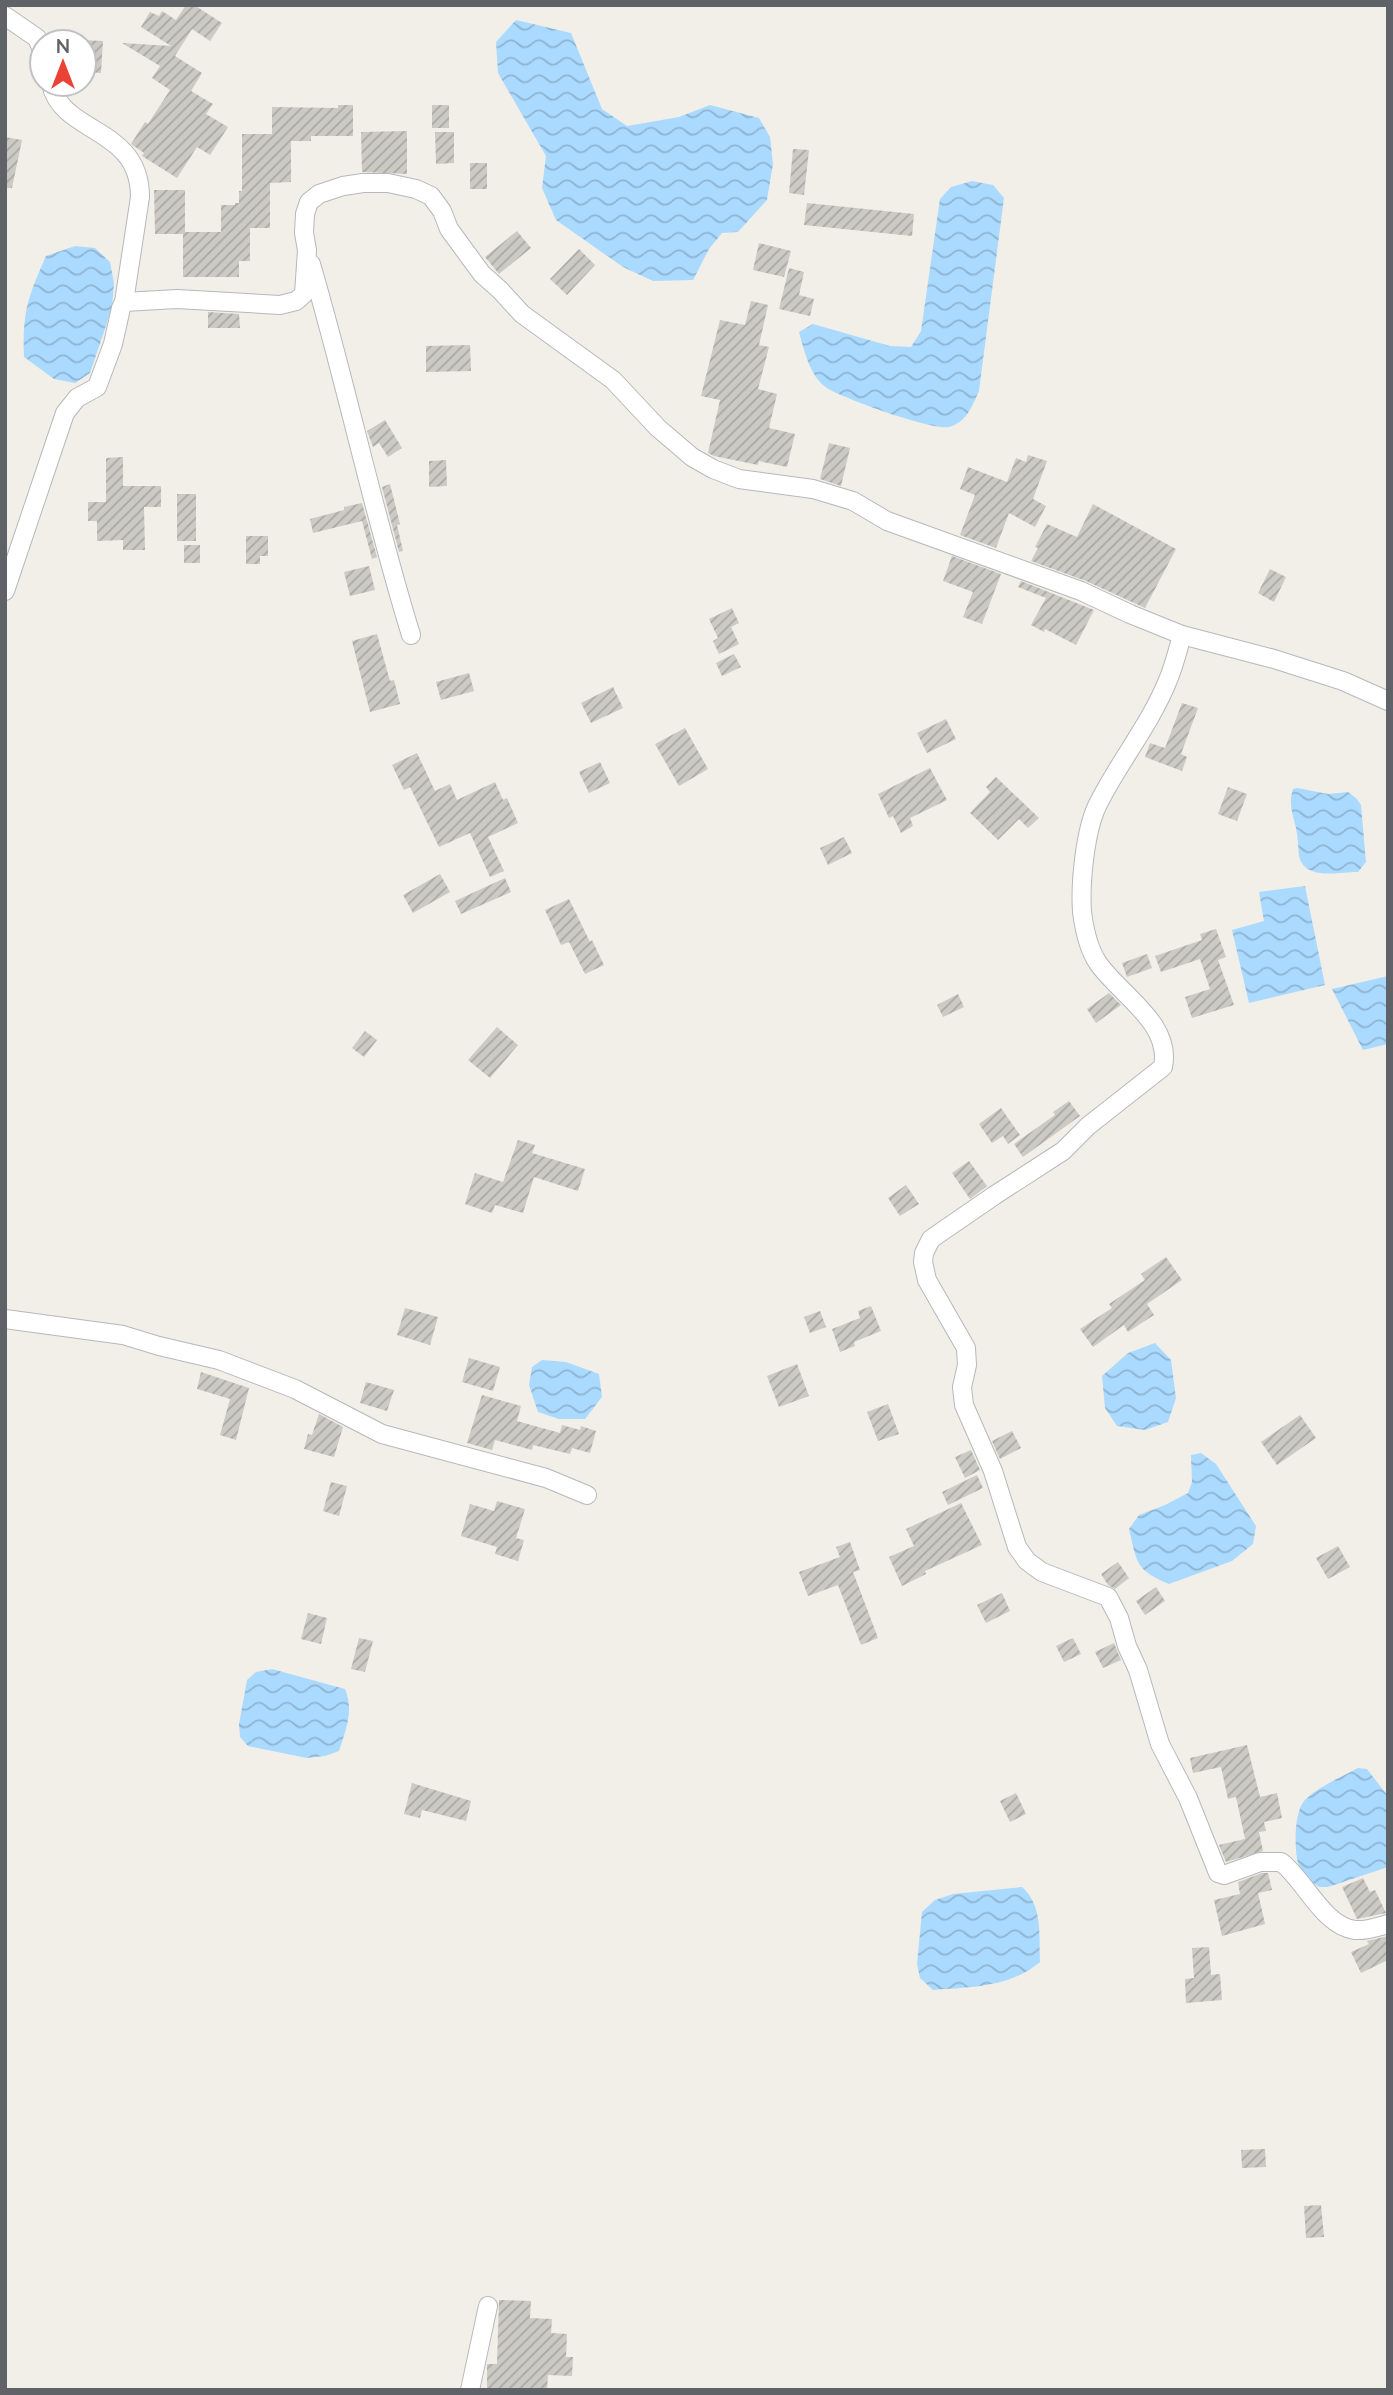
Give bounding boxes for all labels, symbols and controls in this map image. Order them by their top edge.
north arrow [28,28,98,98]
text: N [56,34,70,58]

